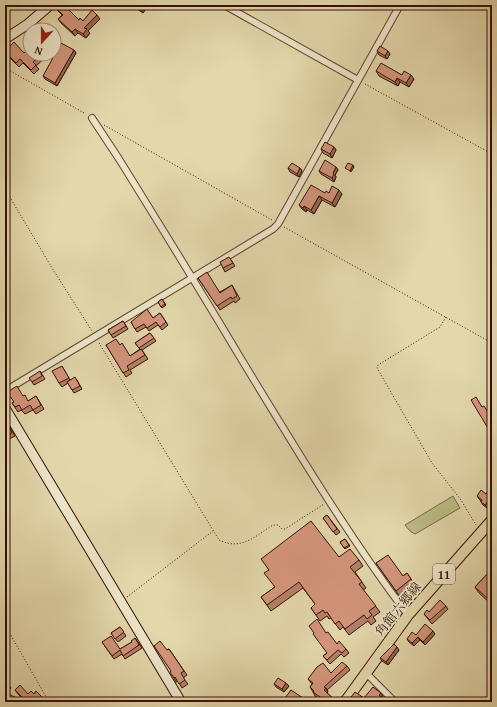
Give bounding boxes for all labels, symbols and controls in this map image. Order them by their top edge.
north arrow [22,22,62,62]
text: N [32,42,45,60]
road number: 11 [433,564,455,584]
street label: 角館六郷線 [370,578,426,640]

